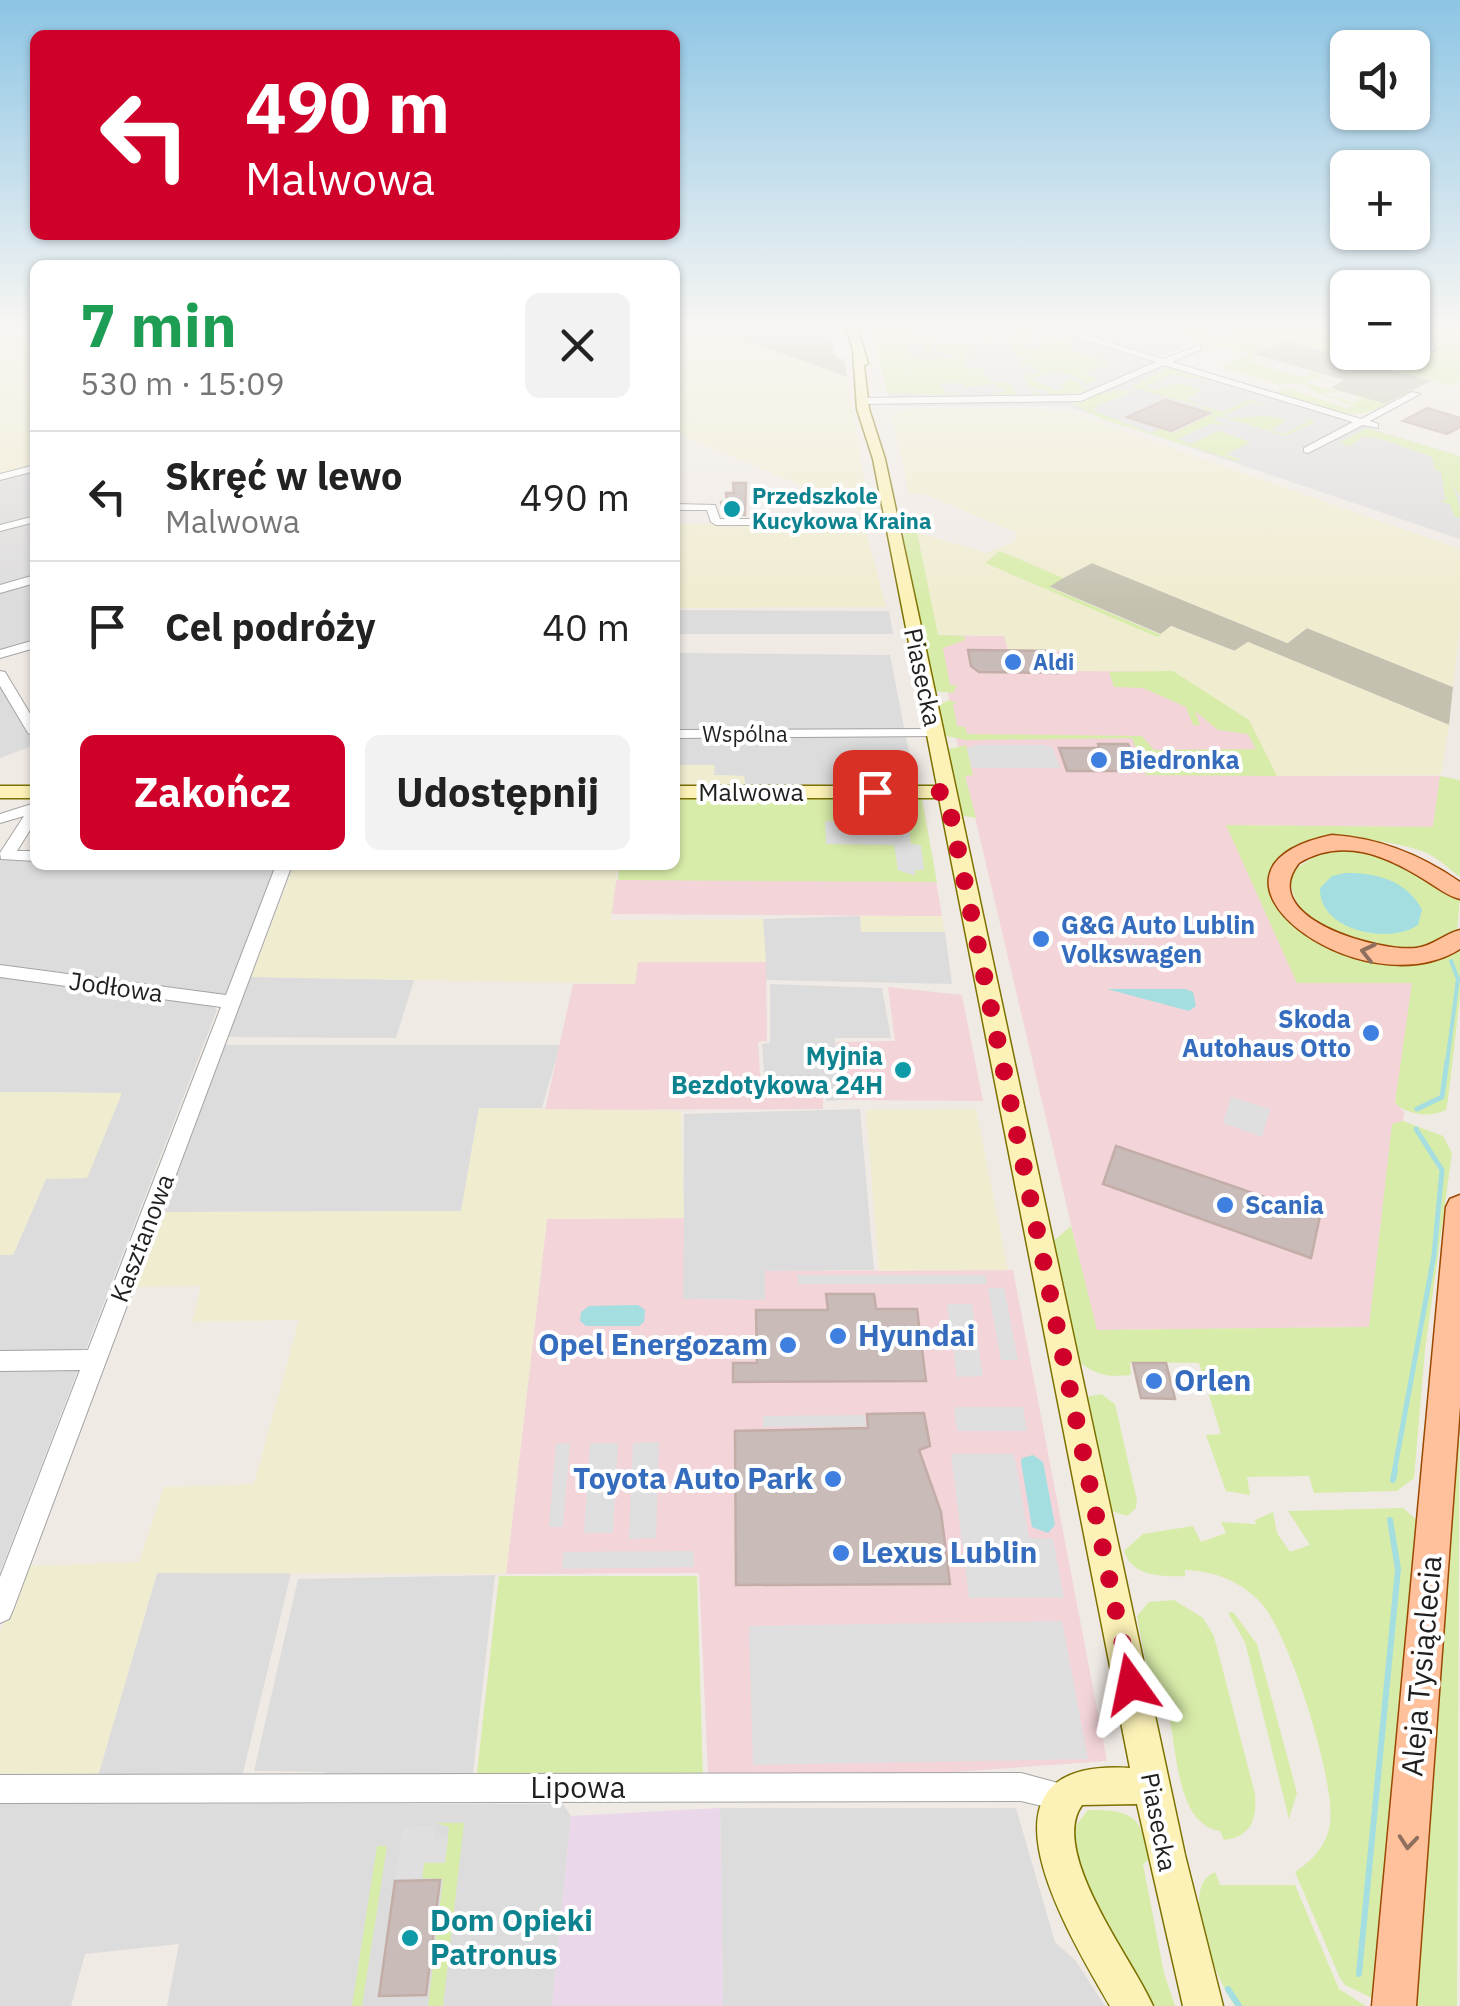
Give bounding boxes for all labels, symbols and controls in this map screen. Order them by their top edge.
map controls [1330,30,1430,370]
button: sound [1330,30,1430,130]
text: 490 m [245,61,450,152]
icon: left [80,70,210,200]
text: Malwowa [245,149,435,207]
button: + [1330,150,1430,250]
button: − [1330,270,1430,370]
text: 7 min [80,285,237,364]
button: close [525,293,630,398]
text: 530 m · 15:09 [80,362,285,404]
text: Skręć w lewo [165,451,402,500]
icon: left [80,469,135,524]
text: 490 m [519,472,630,521]
place label: Przedszkole Kucykowa Kraina [752,481,931,535]
marker: Przedszkole Kucykowa Kraina [721,498,743,520]
text: Malwowa [165,500,300,542]
icon: arrive [80,599,135,654]
text: Cel podróży [165,602,375,651]
text: 40 m [542,602,630,651]
street label: Piasecka [897,625,950,729]
place label: Aldi [1033,647,1074,676]
marker: Aldi [1002,651,1024,673]
street label: Wspólna [702,719,788,748]
button: Zakończ [80,735,345,850]
button: Udostępnij [365,735,630,850]
place label: Biedronka [1119,743,1240,776]
marker: Biedronka [1088,749,1110,771]
pin [833,750,918,835]
icon: arrive [848,765,903,820]
street label: Malwowa [698,775,804,808]
place label: G&G Auto Lublin Volkswagen [1061,908,1255,970]
marker: G&G Auto Lublin Volkswagen [1030,928,1052,950]
one-way arrow [1360,943,1377,964]
street label: Jodłowa [67,964,165,1009]
place label: Skoda Autohaus Otto [1182,1002,1351,1064]
marker: Skoda Autohaus Otto [1360,1022,1382,1044]
place label: Myjnia Bezdotykowa 24H [671,1039,883,1101]
marker: Myjnia Bezdotykowa 24H [892,1059,914,1081]
street label: Kasztanowa [102,1169,181,1307]
place label: Scania [1245,1188,1324,1221]
marker: Scania [1214,1194,1236,1216]
place label: Hyundai [858,1315,975,1354]
place label: Opel Energozam [538,1324,768,1363]
marker: Hyundai [827,1325,849,1347]
marker: Opel Energozam [777,1334,799,1356]
place label: Orlen [1174,1360,1251,1399]
marker: Orlen [1143,1370,1165,1392]
place label: Toyota Auto Park [573,1458,814,1497]
marker: Toyota Auto Park [822,1468,844,1490]
place label: Lexus Lublin [861,1532,1037,1571]
marker: Lexus Lublin [830,1542,852,1564]
street label: Aleja Tysiąclecia [1391,1554,1450,1778]
position arrow [1079,1632,1183,1736]
street label: Lipowa [530,1767,626,1806]
street label: Piasecka [1134,1770,1185,1874]
one-way arrow [1397,1835,1419,1851]
place label: Dom Opieki Patronus [430,1900,593,1973]
marker: Dom Opieki Patronus [399,1927,421,1949]

